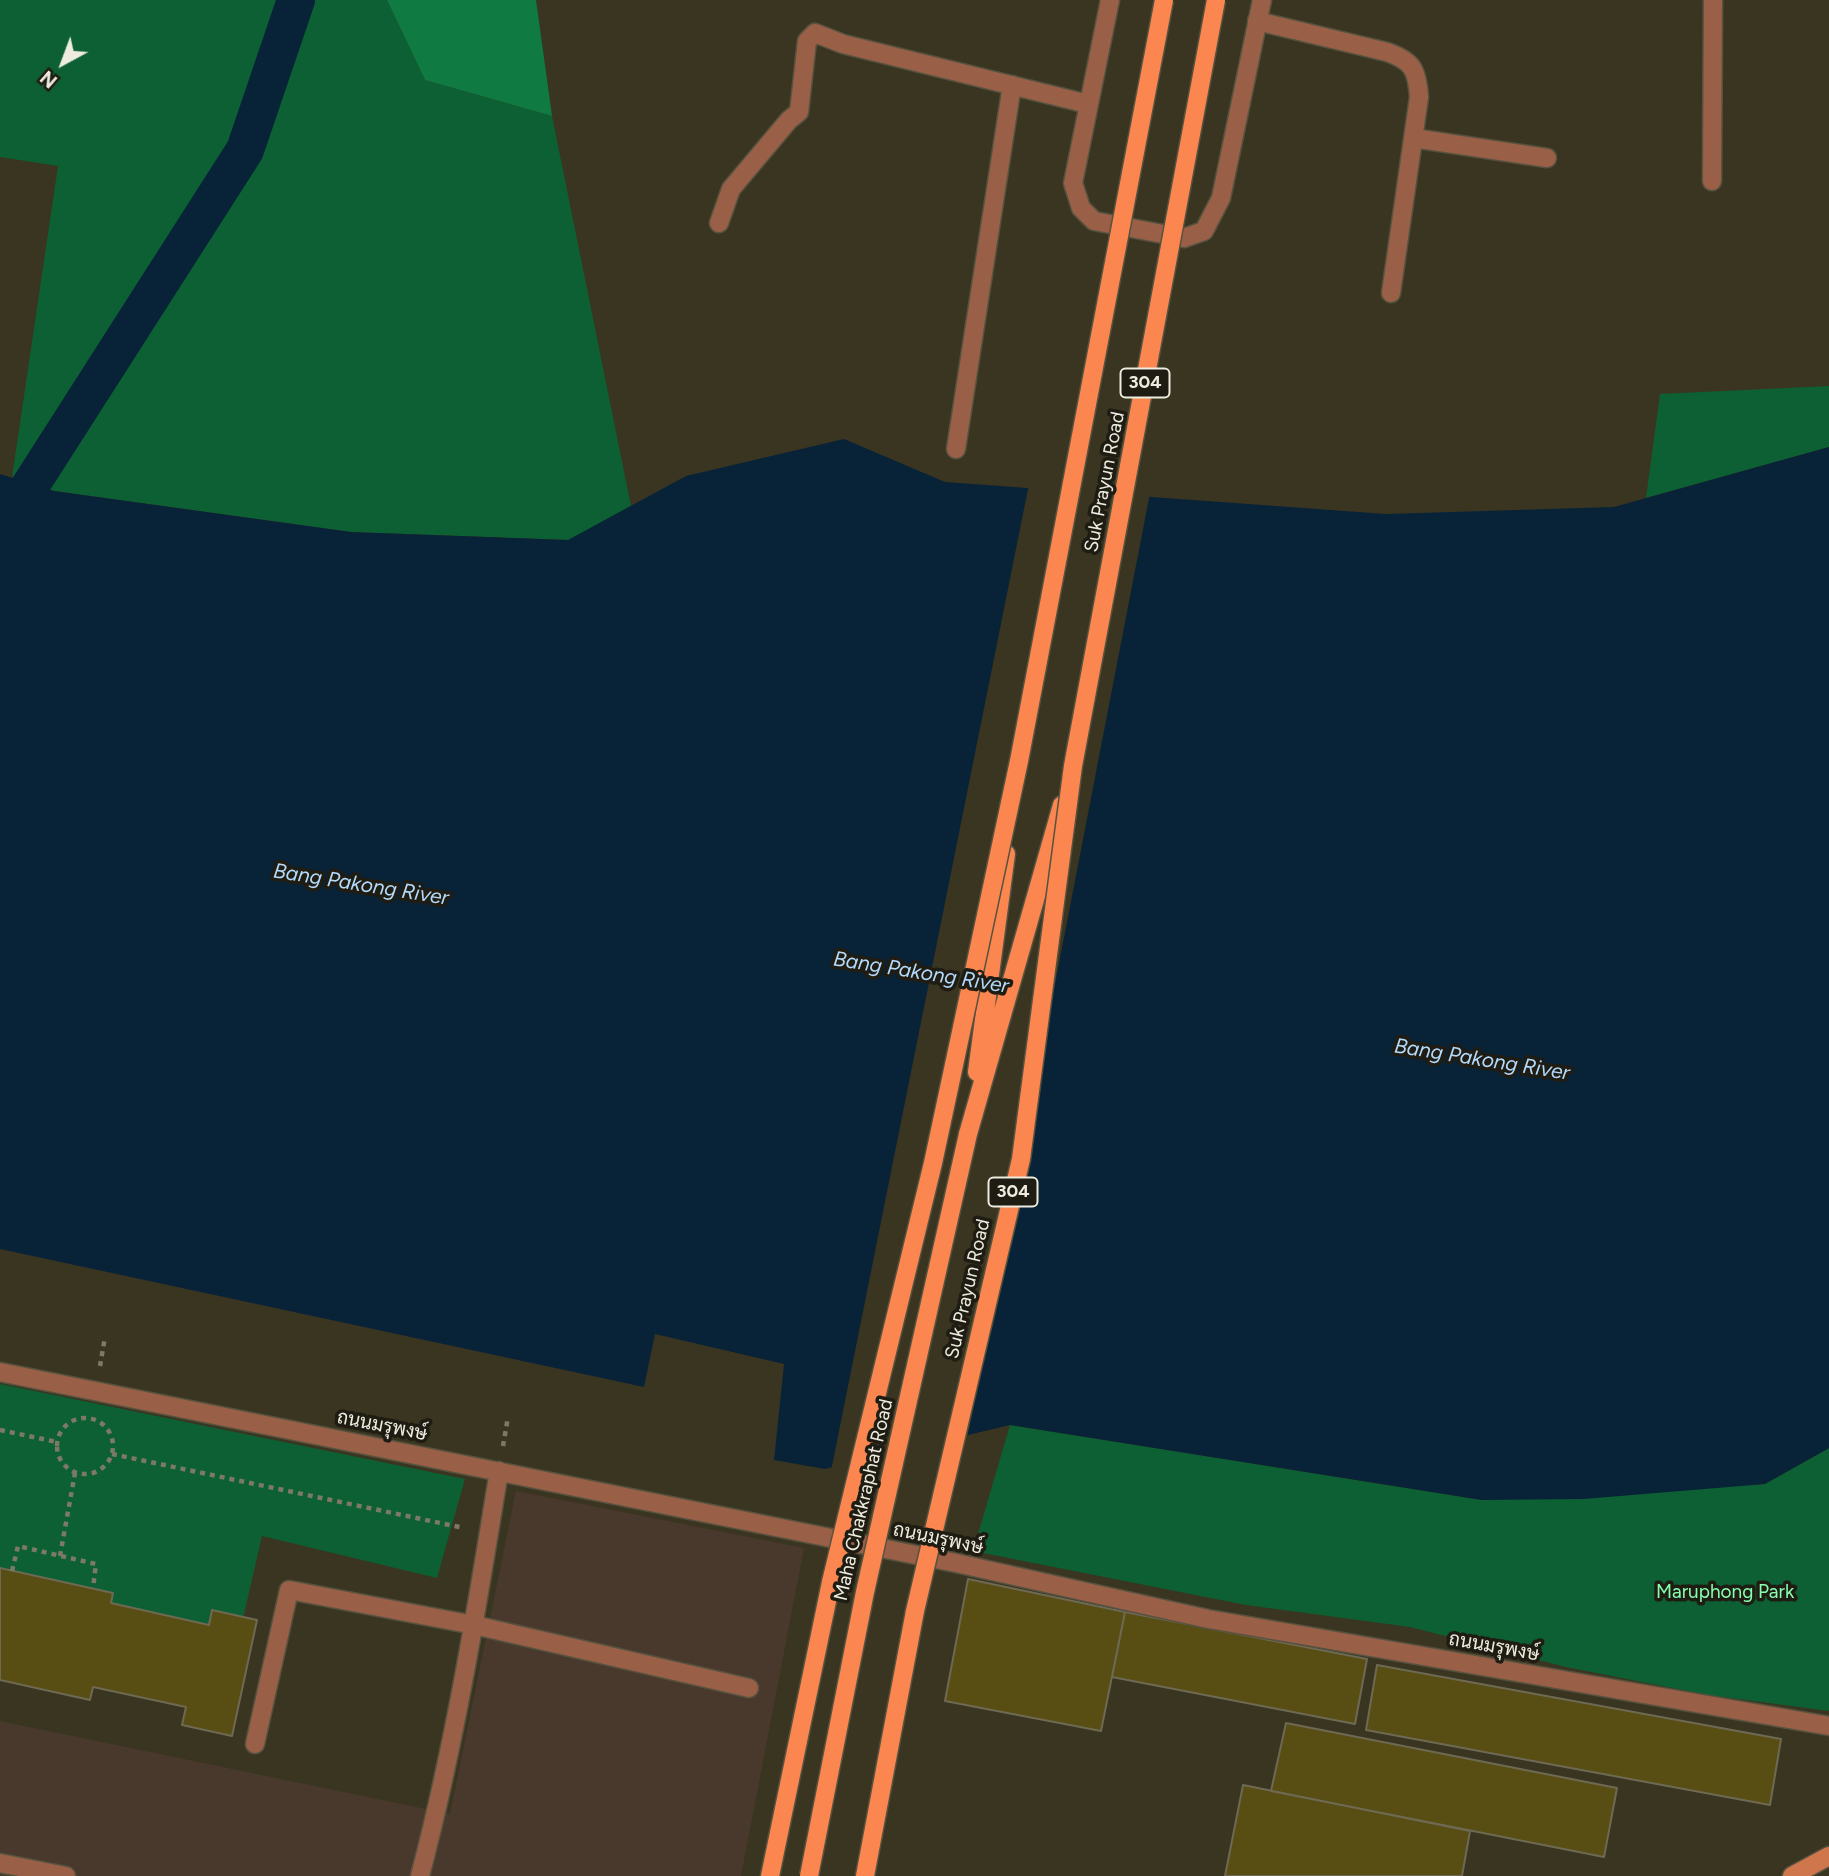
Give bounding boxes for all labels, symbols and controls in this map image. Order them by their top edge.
north arrow [28,28,98,98]
text: N [36,66,62,93]
road number: 304 [1120,368,1170,398]
street label: Suk Prayun Road [1080,410,1130,554]
water label: Bang Pakong River [271,859,451,911]
water label: Bang Pakong River [831,947,1011,999]
water label: Bang Pakong River [1392,1034,1572,1086]
road number: 304 [988,1177,1038,1206]
street label: Suk Prayun Road [941,1217,995,1361]
street label: Maha Chakkraphat Road [830,1397,898,1603]
street label: ถนนมรุพงษ์ [335,1406,429,1446]
street label: ถนนมรุพงษ์ [891,1518,985,1560]
park label: Maruphong Park [1656,1581,1794,1603]
street label: ถนนมรุพงษ์ [1447,1628,1541,1666]

